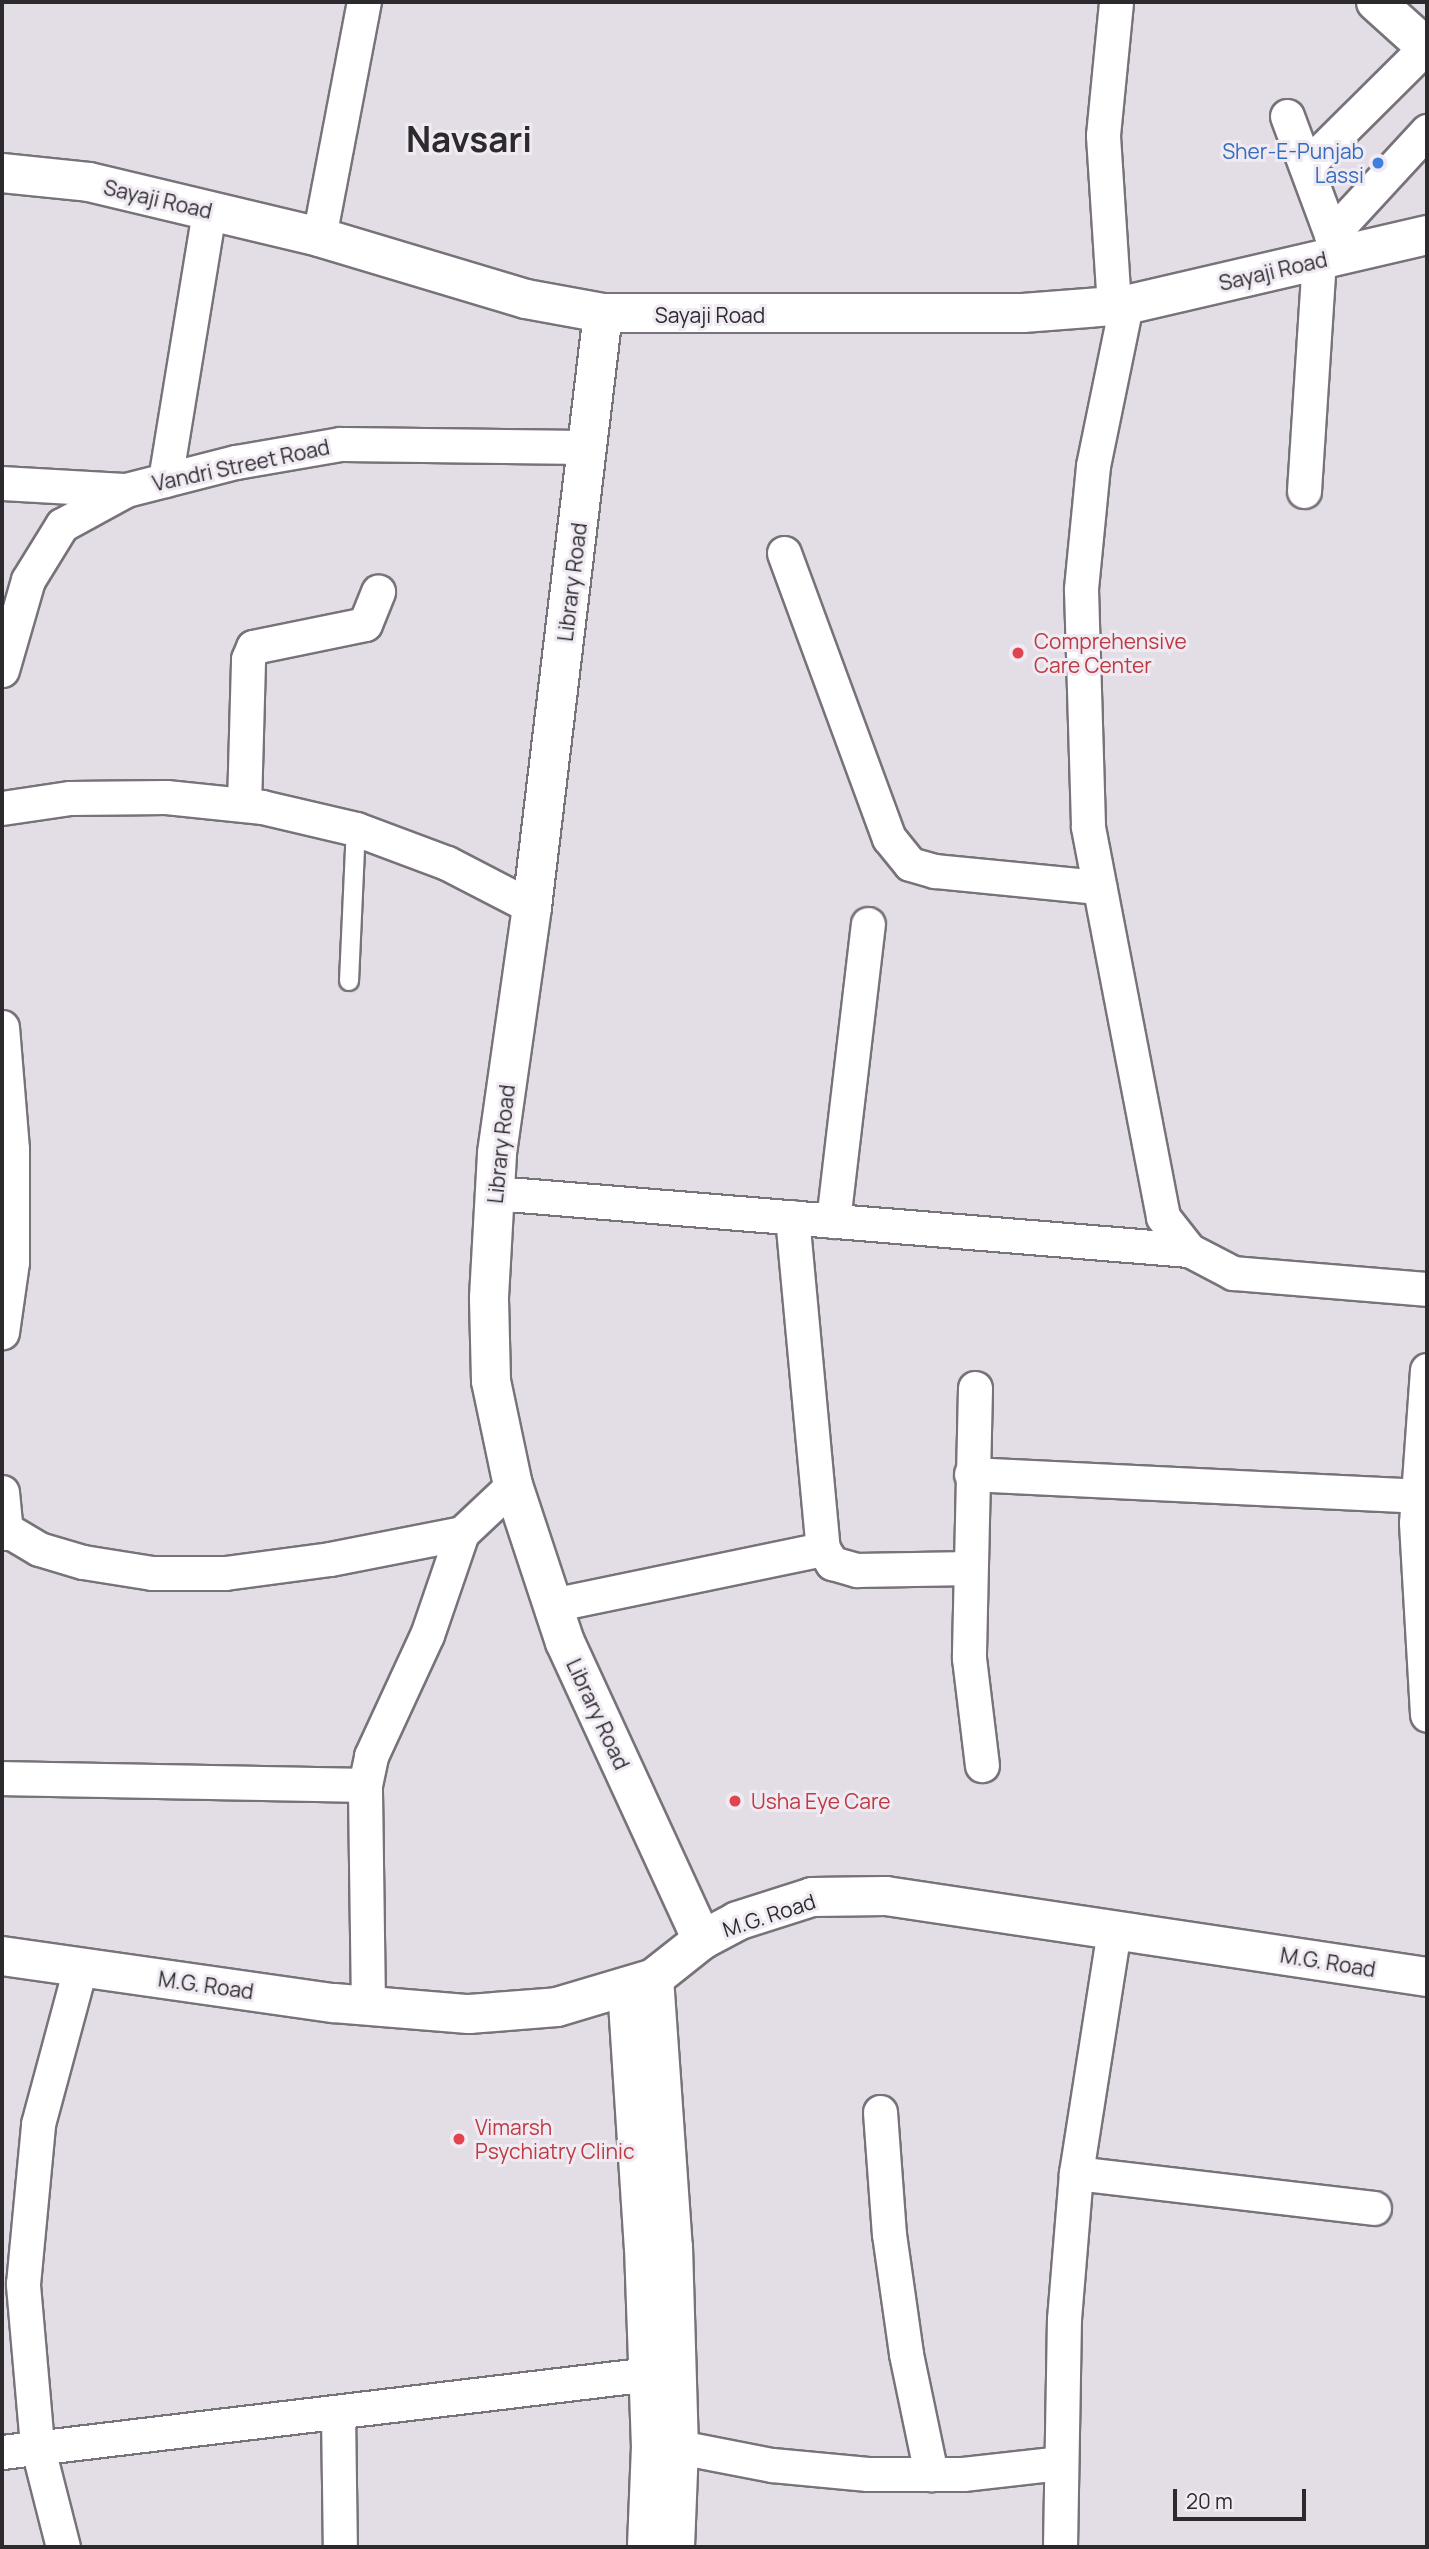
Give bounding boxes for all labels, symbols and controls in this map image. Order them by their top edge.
district label: Navsari [406,118,532,160]
place label: Sher-E-Punjab Lassi [1222,138,1364,188]
marker: Sher-E-Punjab Lassi [1370,155,1386,171]
street label: Sayaji Road [101,174,215,224]
street label: Sayaji Road [1216,246,1330,296]
street label: Sayaji Road [655,302,765,328]
street label: Vandri Street Road [150,434,332,496]
street label: Library Road [552,521,592,643]
place label: Comprehensive Care Center [1034,628,1187,678]
marker: Comprehensive Care Center [1008,643,1028,663]
street label: Library Road [482,1083,520,1205]
street label: Library Road [561,1655,635,1773]
place label: Usha Eye Care [751,1788,891,1814]
marker: Usha Eye Care [725,1791,745,1811]
street label: M.G. Road [719,1888,819,1942]
street label: M.G. Road [1279,1942,1377,1982]
street label: M.G. Road [157,1966,255,2004]
place label: Vimarsh Psychiatry Clinic [475,2114,635,2164]
marker: Vimarsh Psychiatry Clinic [449,2129,469,2149]
scale bar [1177,2476,1310,2520]
text: 20 m [1186,2487,1233,2515]

